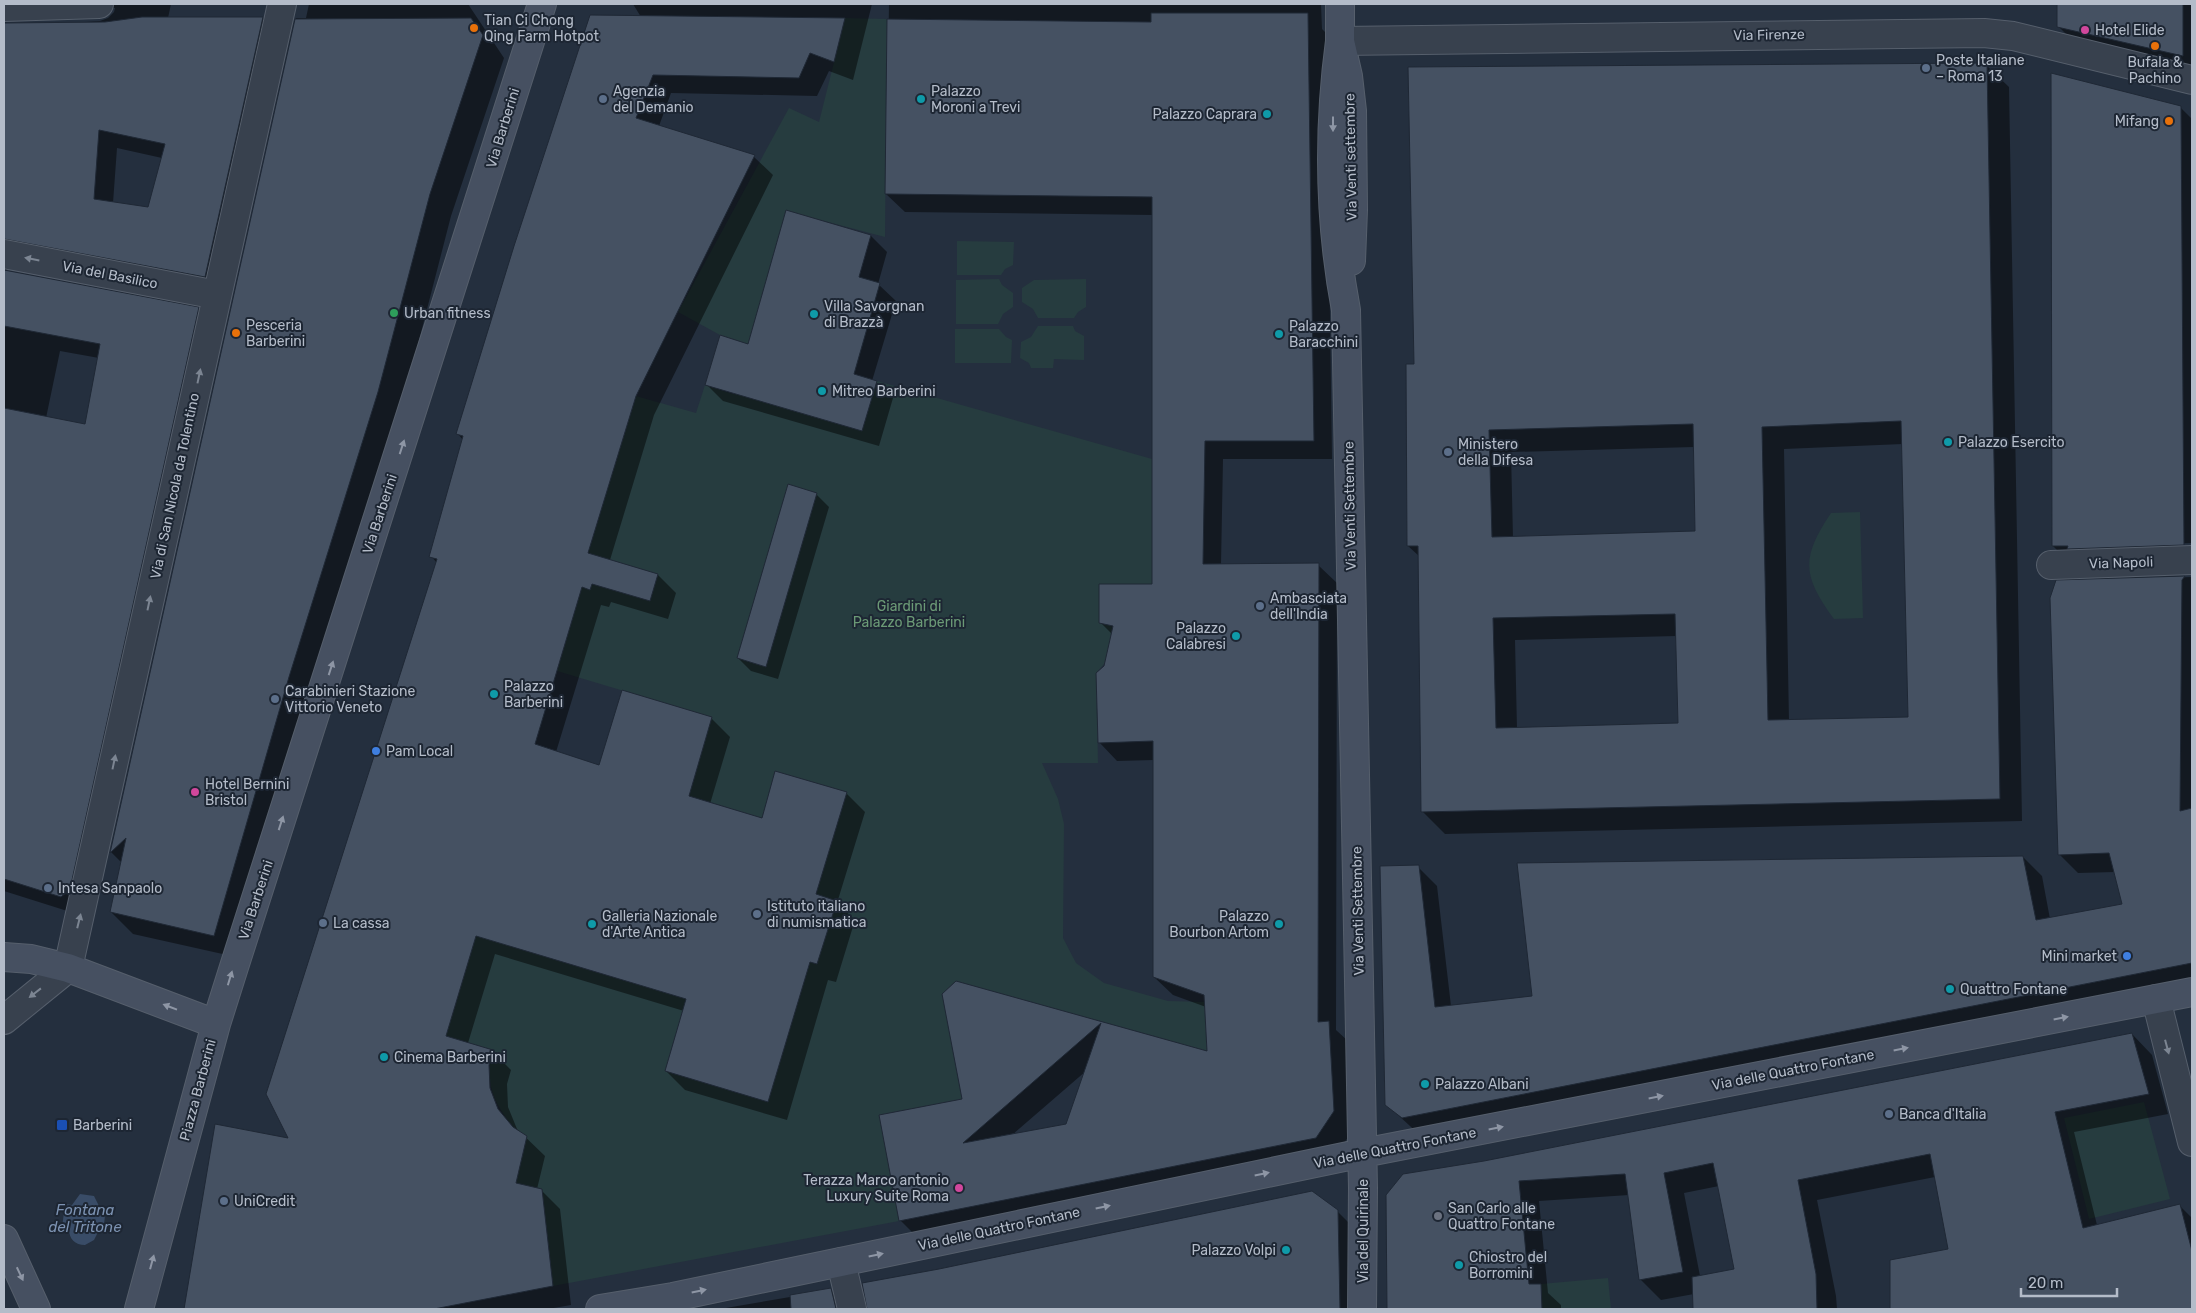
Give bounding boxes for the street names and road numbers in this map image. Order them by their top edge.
street label: Via Firenze [1733,26,1805,44]
street label: Via Barberini [483,86,523,170]
street label: Via Venti settembre [1341,93,1361,221]
street label: Via del Basilico [61,257,159,293]
street label: Via di San Nicola da Tolentino [147,392,203,580]
street label: Via Venti Settembre [1340,441,1360,571]
street label: Via Barberini [359,472,401,556]
street label: Via Napoli [2089,553,2153,573]
street label: Via Venti Settembre [1348,846,1368,976]
street label: Via Barberini [235,858,277,942]
street label: Piazza Barberini [176,1037,220,1143]
street label: Via delle Quattro Fontane [1710,1046,1876,1094]
street label: Via delle Quattro Fontane [1312,1124,1478,1172]
street label: Via del Quirinale [1355,1179,1372,1283]
street label: Via delle Quattro Fontane [917,1203,1082,1254]

